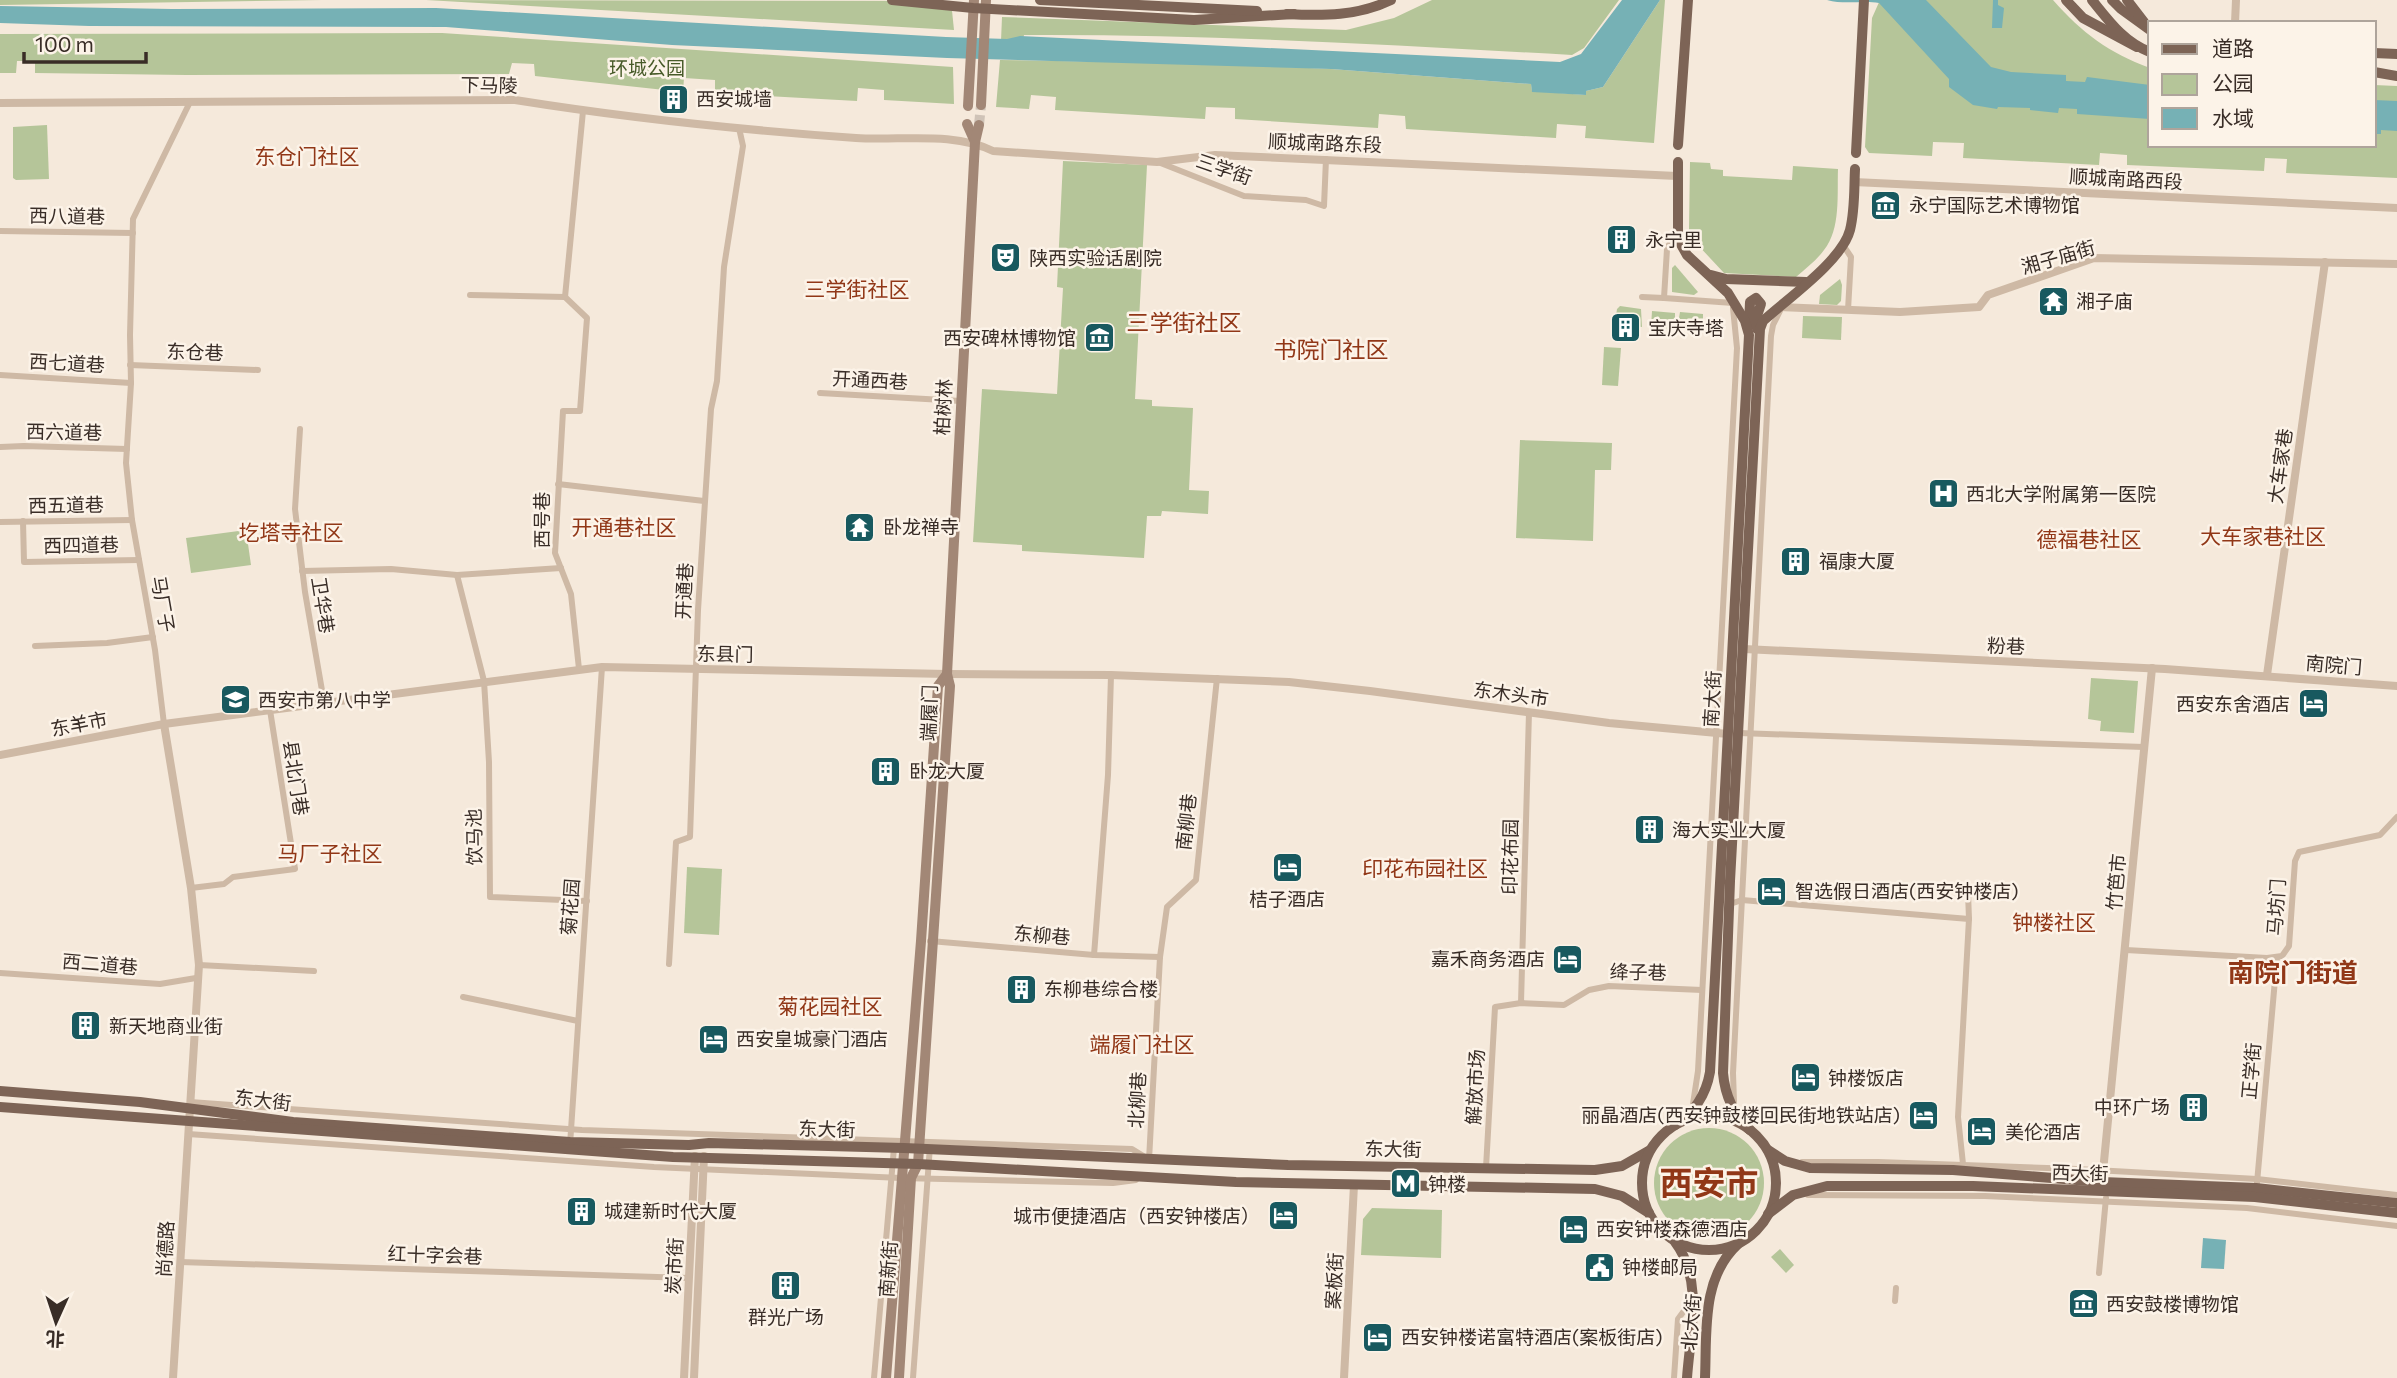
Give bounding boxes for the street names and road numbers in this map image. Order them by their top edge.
street label: 下马陵 [460,73,518,96]
street label: 顺城南路东段 [1268,129,1382,156]
street label: 三学街 [1193,148,1255,189]
street label: 顺城南路西段 [2068,164,2184,193]
street label: 西八道巷 [29,203,105,228]
street label: 湘子庙街 [2018,235,2098,278]
street label: 东仓巷 [166,339,224,364]
street label: 西七道巷 [28,349,106,376]
street label: 开通西巷 [831,366,909,393]
street label: 柏树林 [930,378,955,436]
street label: 西六道巷 [26,419,102,444]
street label: 大车家巷 [2263,427,2296,505]
street label: 西号巷 [530,491,553,549]
street label: 西五道巷 [28,492,104,517]
street label: 西四道巷 [43,532,119,557]
street label: 开通巷 [671,562,696,620]
street label: 马厂子 [147,574,180,634]
street label: 卫华巷 [308,575,339,635]
street label: 粉巷 [1987,633,2025,658]
street label: 东县门 [696,642,754,665]
street label: 南院门 [2305,651,2363,678]
street label: 南大街 [1699,670,1724,728]
street label: 东木头市 [1472,677,1550,710]
street label: 端履门 [916,684,941,742]
street label: 东羊市 [49,707,109,740]
street label: 县北门巷 [279,739,314,817]
street label: 南柳巷 [1171,792,1200,852]
street label: 饮马池 [462,808,485,866]
street label: 印花布园 [1497,819,1522,895]
street label: 竹笆市 [2102,853,2129,911]
street label: 菊花园 [556,878,583,936]
street label: 马坊门 [2262,878,2289,936]
street label: 东柳巷 [1013,921,1071,948]
street label: 西二道巷 [61,949,139,978]
street label: 绛子巷 [1609,960,1667,983]
street label: 正学街 [2237,1042,2264,1100]
street label: 解放市场 [1461,1048,1488,1126]
street label: 北柳巷 [1124,1071,1149,1129]
street label: 东大街 [233,1085,293,1114]
street label: 东大街 [798,1116,856,1141]
street label: 东大街 [1364,1137,1422,1160]
street label: 西大街 [2051,1160,2109,1185]
street label: 尚德路 [152,1220,177,1278]
street label: 炭市街 [661,1237,686,1295]
street label: 南新街 [874,1240,901,1298]
street label: 红十字会巷 [387,1241,483,1268]
street label: 案板街 [1321,1252,1346,1310]
street label: 北大街 [1677,1293,1704,1351]

